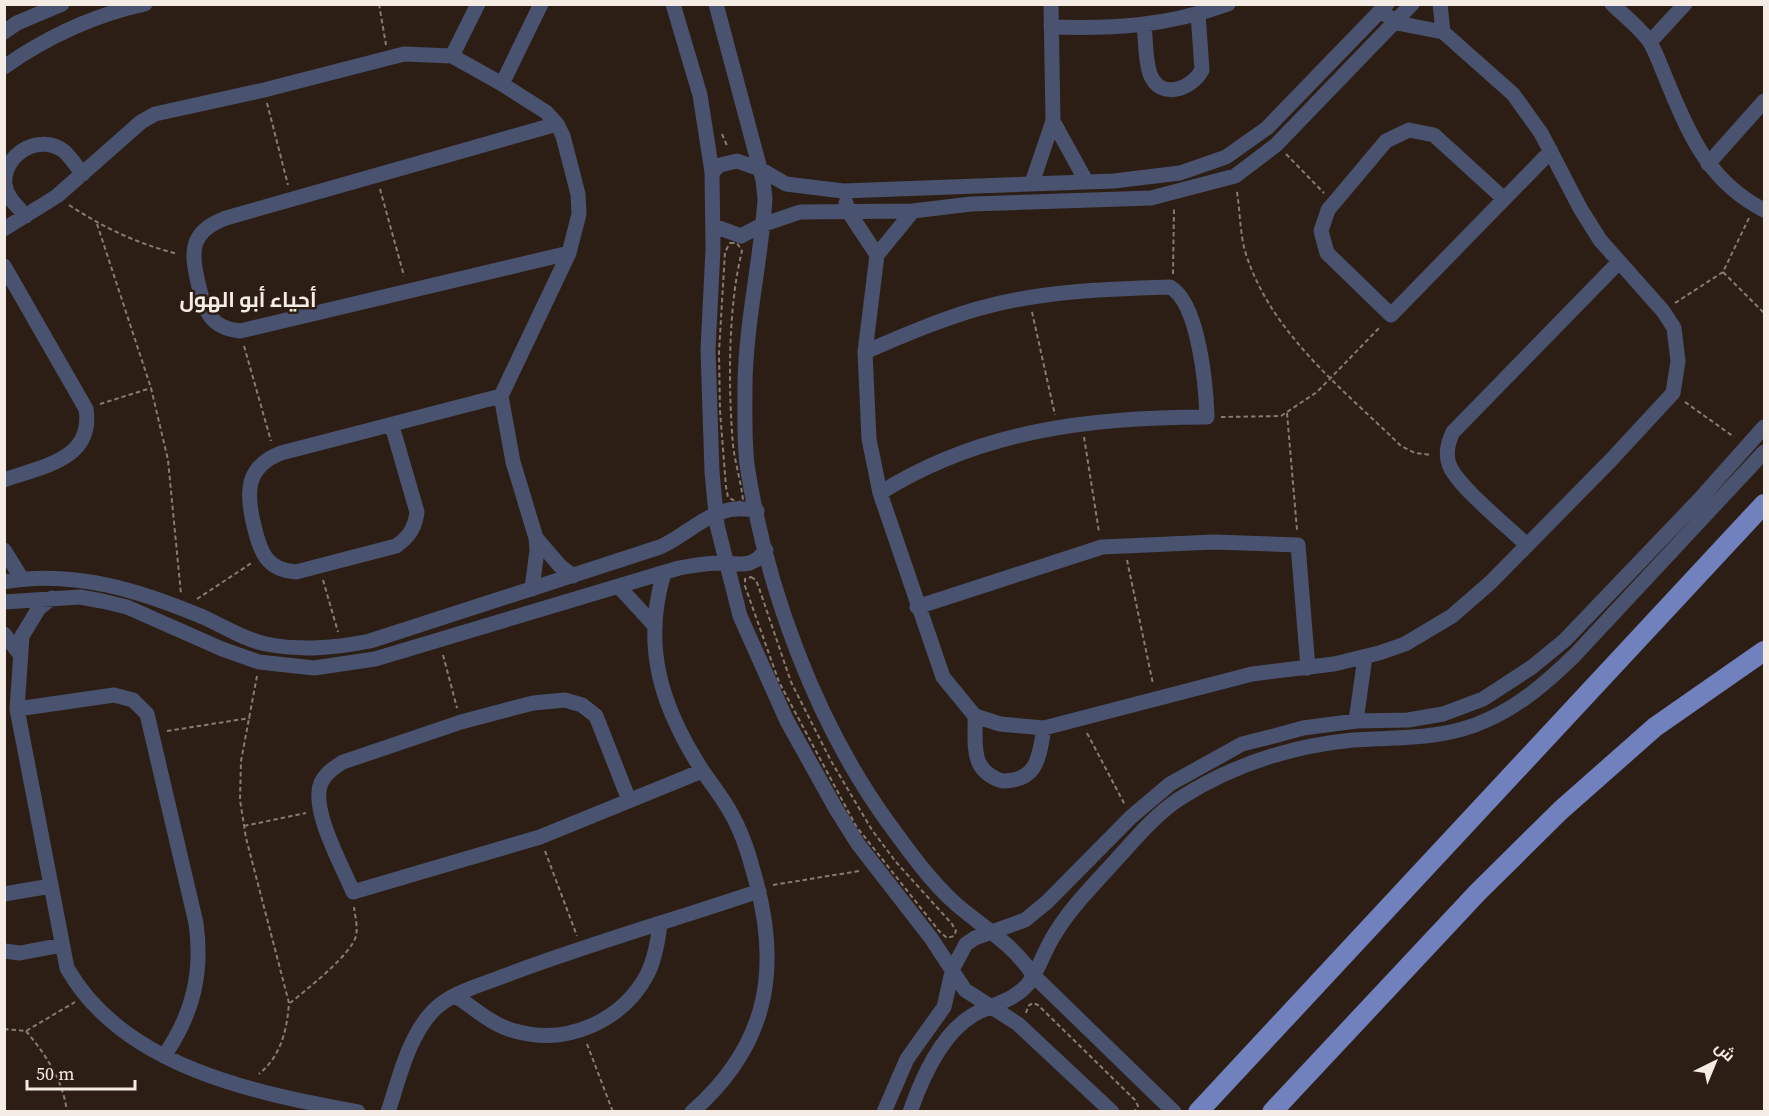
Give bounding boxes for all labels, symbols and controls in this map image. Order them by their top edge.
district label: أحياء أبو الهول [179,285,317,314]
north arrow [1685,1032,1745,1092]
text: ش [1710,1036,1740,1066]
scale bar [27,1053,135,1091]
text: 50 m [36,1061,74,1086]

